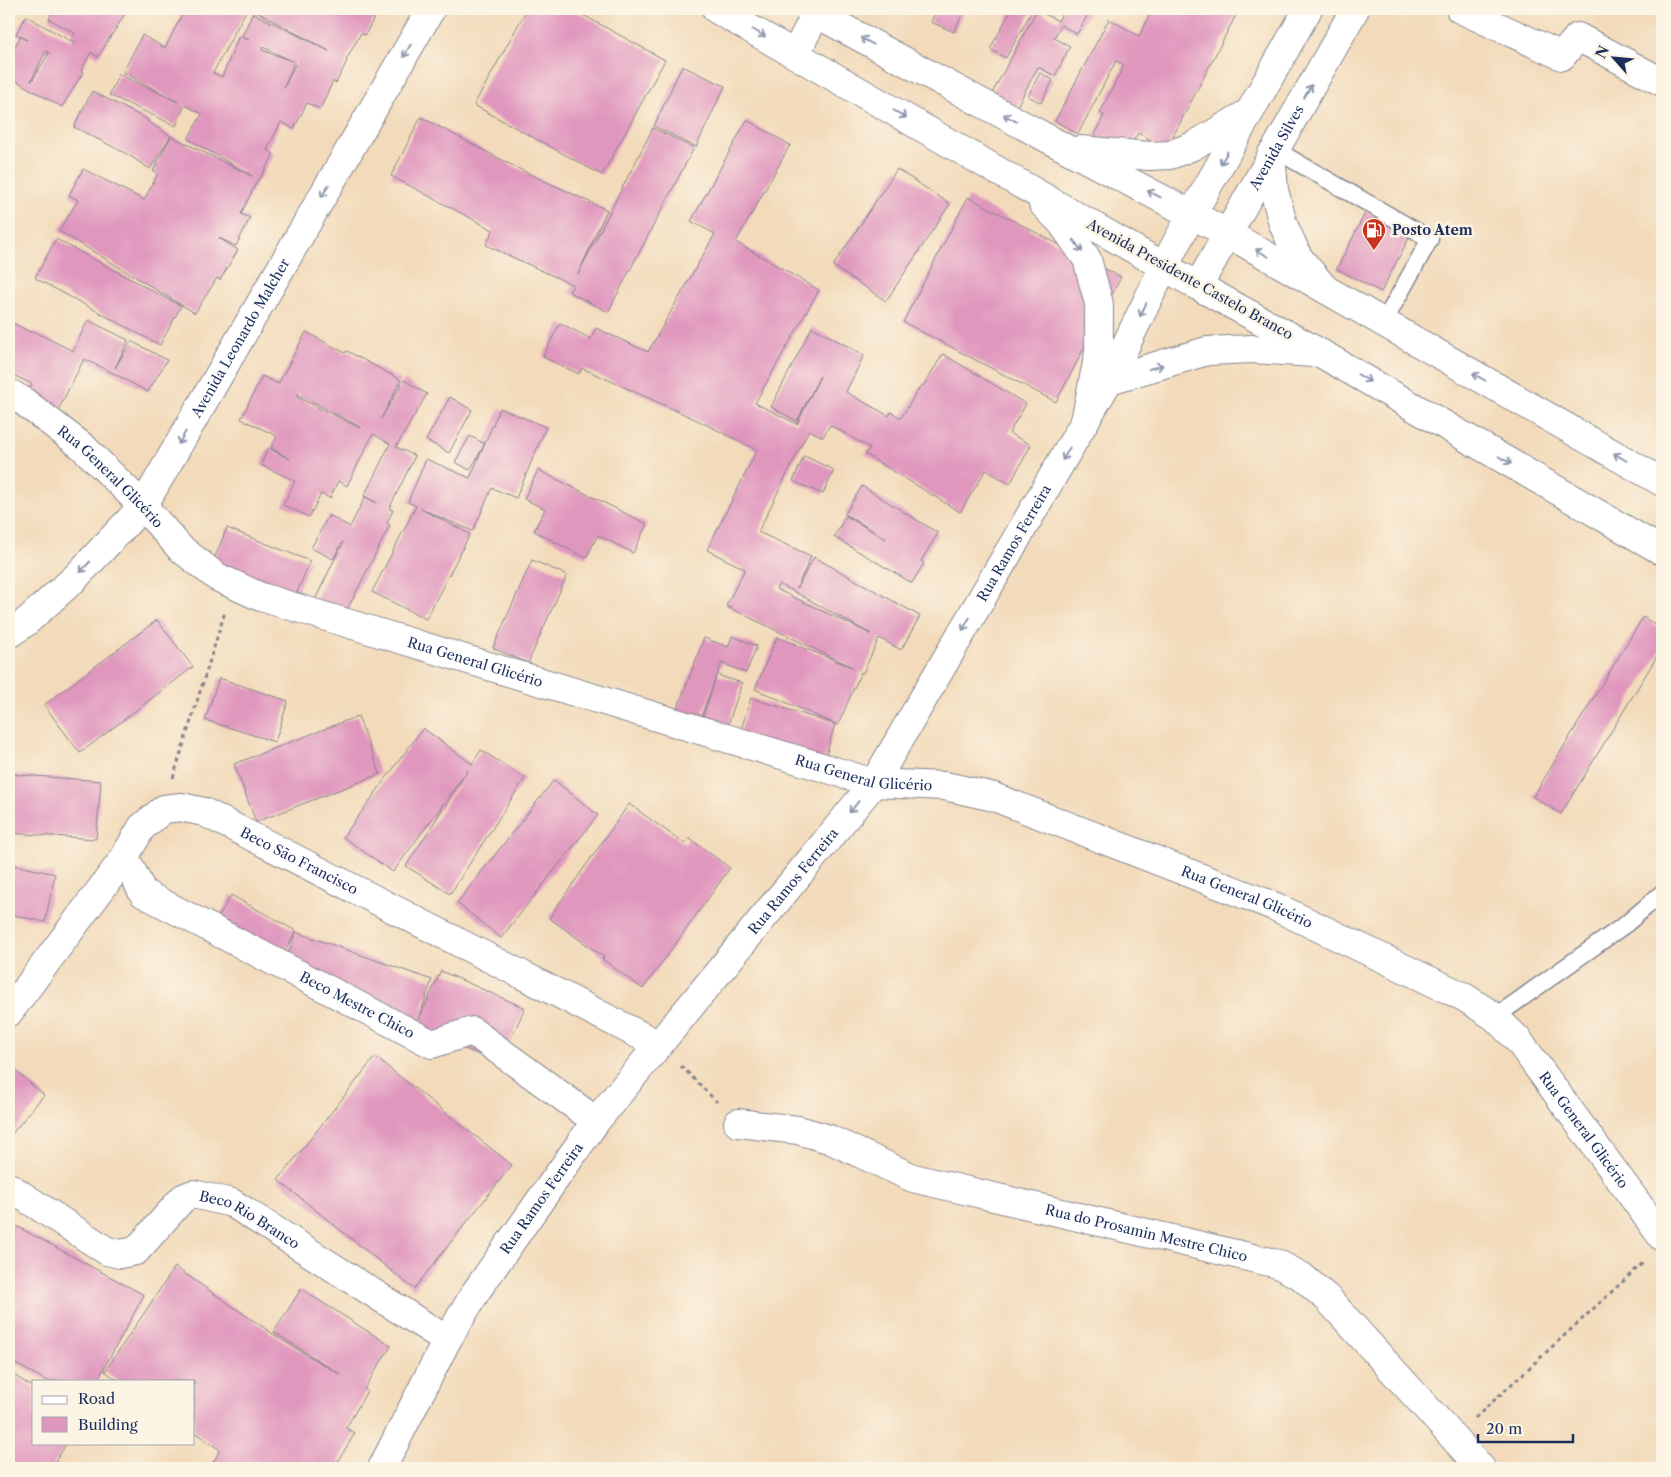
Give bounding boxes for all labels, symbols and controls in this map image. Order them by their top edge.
one-way arrow [751,28,766,38]
north arrow [1588,32,1638,82]
one-way arrow [860,36,875,45]
one-way arrow [402,43,412,58]
text: N [1592,43,1613,62]
one-way arrow [1303,84,1313,98]
street label: Avenida Silves [1245,102,1308,194]
one-way arrow [892,109,906,119]
one-way arrow [1002,113,1017,123]
one-way arrow [1219,150,1229,165]
one-way arrow [320,184,330,198]
one-way arrow [1146,189,1161,199]
street label: Avenida Presidente Castelo Branco [1083,214,1296,343]
fuel station icon: Posto Atem [1361,217,1387,251]
place label: Posto Atem [1392,221,1473,239]
one-way arrow [1073,239,1083,253]
one-way arrow [1255,247,1269,257]
street label: Avenida Leonardo Malcher [187,255,294,422]
one-way arrow [1137,302,1147,317]
one-way arrow [1148,362,1164,371]
one-way arrow [1472,371,1487,381]
one-way arrow [1357,373,1372,383]
street label: Rua General Glicério [54,422,167,532]
one-way arrow [177,430,187,445]
one-way arrow [1061,446,1071,460]
one-way arrow [1613,452,1628,462]
one-way arrow [1497,455,1512,465]
street label: Rua Ramos Ferreira [973,481,1055,605]
one-way arrow [79,561,91,573]
one-way arrow [961,616,971,631]
street label: Rua General Glicério [405,633,545,691]
street label: Rua General Glicério [793,751,933,794]
one-way arrow [849,800,860,813]
street label: Beco São Francisco [237,823,361,898]
street label: Rua Ramos Ferreira [744,824,843,938]
street label: Rua General Glicério [1179,862,1315,932]
street label: Beco Mestre Chico [297,968,418,1042]
street label: Rua General Glicério [1535,1068,1632,1192]
street label: Rua Ramos Ferreira [496,1139,587,1258]
street label: Beco Rio Branco [198,1187,303,1253]
street label: Rua do Prosamin Mestre Chico [1043,1200,1249,1266]
legend [32,1380,195,1444]
text: Road [78,1389,115,1408]
scale bar [1478,1412,1574,1444]
text: Building [78,1415,138,1434]
text: 20 m [1486,1419,1522,1438]

